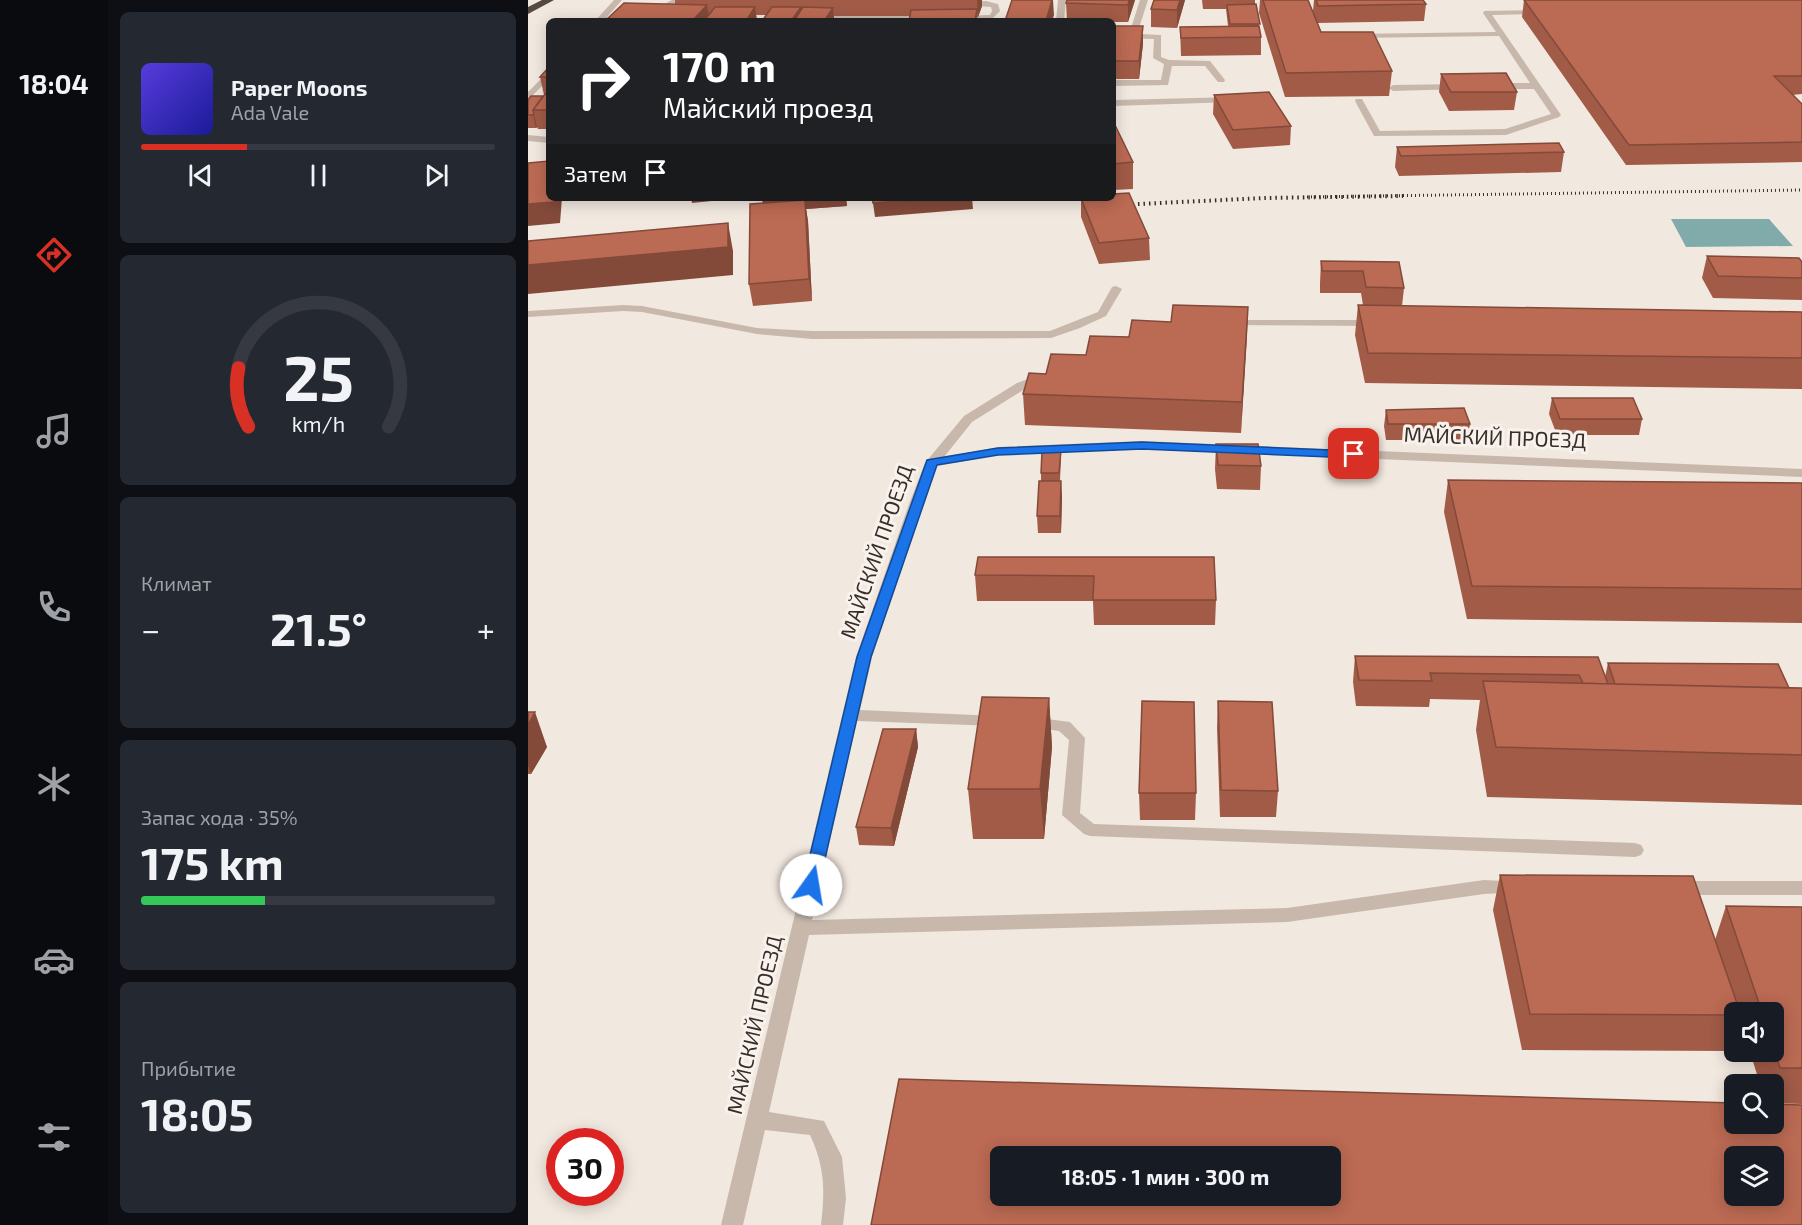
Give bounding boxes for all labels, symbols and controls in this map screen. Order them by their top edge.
text: 170 m [663,40,776,90]
icon: right [564,42,642,120]
text: 18:04 [19,67,89,99]
text: Paper Moons [231,74,367,100]
text: Майский проезд [663,91,873,123]
text: Ada Vale [231,100,309,124]
icon: arrive [639,156,672,189]
icon: previous [184,159,217,192]
icon: pause [302,159,335,192]
icon: next [420,159,453,192]
text: Затем [564,160,627,186]
icon: directions [33,234,75,276]
text: 25 [283,339,353,414]
icon: music [33,410,75,452]
text: km/h [291,411,345,436]
street label: МАЙСКИЙ ПРОЕЗД [1403,421,1587,452]
pin [1328,428,1379,479]
icon: arrive [1337,437,1370,470]
street label: МАЙСКИЙ ПРОЕЗД [834,461,917,642]
text: Климат [141,571,212,595]
icon: phone [33,586,75,628]
text: 21.5° [270,601,367,655]
text: − [141,609,160,649]
text: + [477,609,495,649]
icon: climate [33,763,75,805]
text: Запас хода · 35% [141,805,298,829]
text: 175 km [141,835,284,889]
position arrow [779,853,843,917]
street label: МАЙСКИЙ ПРОЕЗД [721,933,786,1116]
icon: car [33,939,75,981]
map controls [1724,1002,1784,1206]
button: sound [1724,1002,1784,1062]
text: Прибытие [141,1056,236,1080]
button: search [1724,1074,1784,1134]
text: 18:05 [141,1086,253,1140]
icon: filters [33,1116,75,1158]
speed limit sign: 30 [546,1128,624,1206]
button: layers [1724,1146,1784,1206]
text: 18:05 · 1 мин · 300 m [1062,1163,1269,1189]

